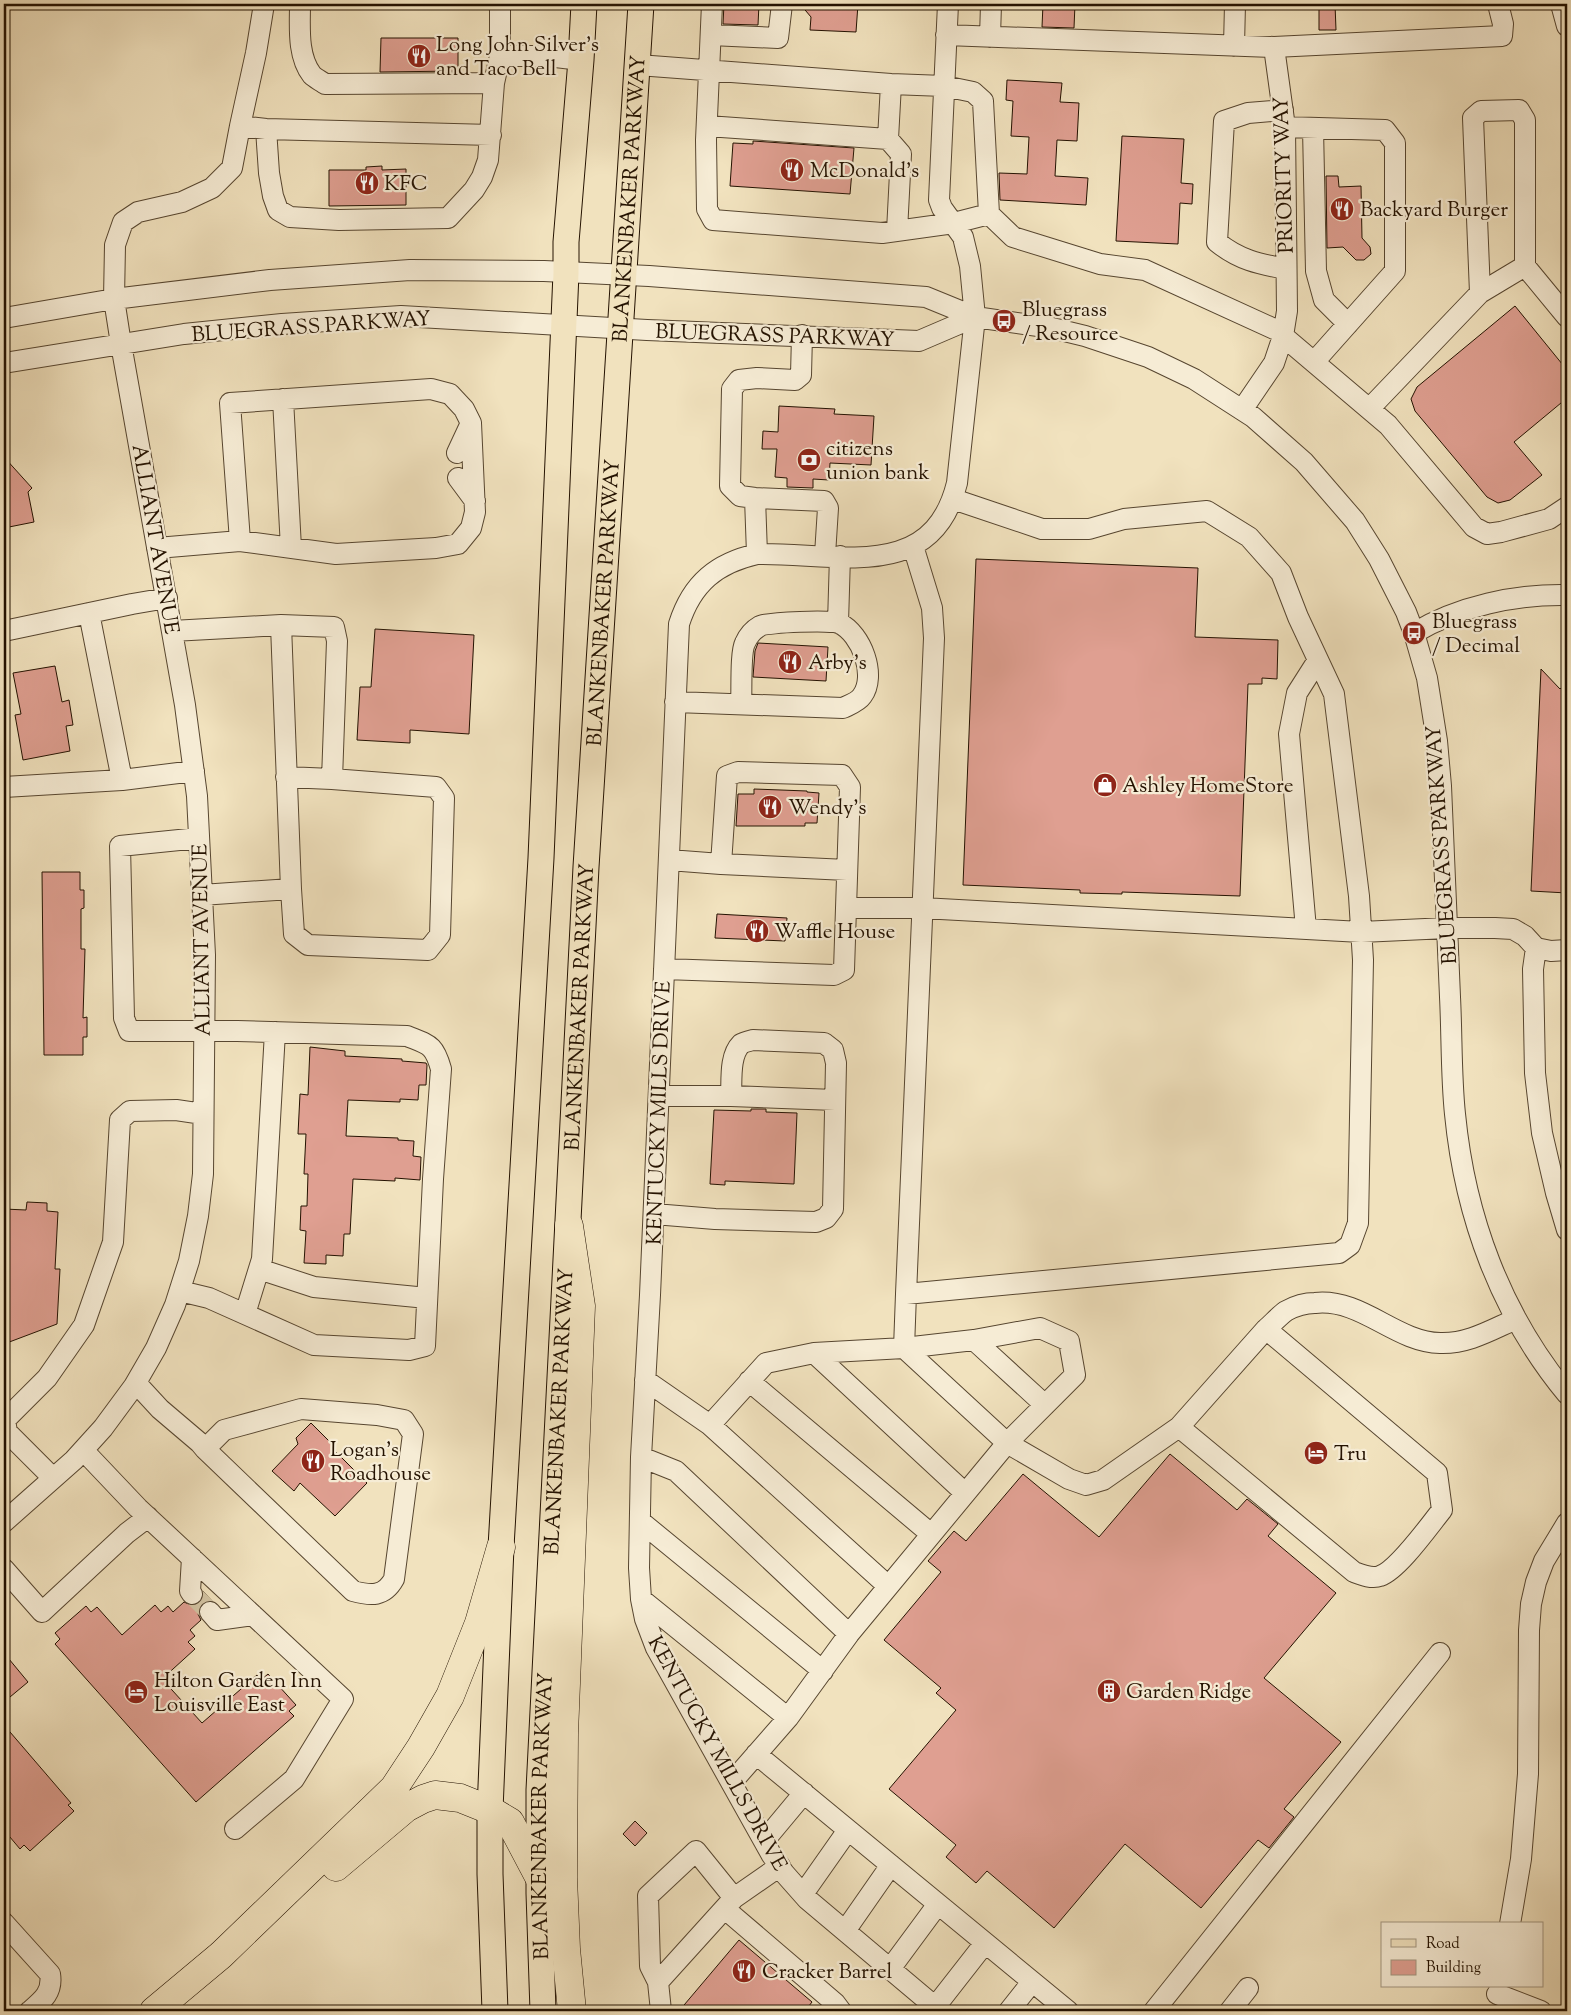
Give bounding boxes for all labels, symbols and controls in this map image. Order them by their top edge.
place label: Long John Silver's and Taco Bell [436,31,599,85]
restaurant icon: Long John Silver's and Taco Bell [406,43,432,69]
street label: BLANKENBAKER PARKWAY [606,54,655,343]
street label: PRIORITY WAY [1267,96,1303,254]
restaurant icon: McDonald's [779,157,805,183]
place label: McDonald's [810,157,919,187]
restaurant icon: KFC [354,170,380,196]
place label: KFC [384,170,428,200]
restaurant icon: Backyard Burger [1329,196,1355,222]
place label: Backyard Burger [1360,196,1508,226]
place label: Bluegrass / Resource [1022,296,1118,350]
street label: BLUEGRASS PARKWAY [191,305,432,351]
bus stop icon: Bluegrass / Resource [991,308,1017,334]
street label: BLUEGRASS PARKWAY [655,318,895,356]
place label: citizens union bank [826,435,930,489]
street label: ALLIANT AVENUE [123,442,186,637]
bank icon: citizens union bank [796,447,822,473]
street label: BLANKENBAKER PARKWAY [581,458,629,747]
place label: Bluegrass / Decimal [1432,608,1520,662]
bus stop icon: Bluegrass / Decimal [1401,620,1427,646]
restaurant icon: Arby's [777,649,803,675]
place label: Arby's [808,649,867,679]
street label: BLUEGRASS PARKWAY [1420,724,1466,965]
shop icon: Ashley HomeStore [1092,772,1118,798]
place label: Ashley HomeStore [1122,772,1294,802]
restaurant icon: Wendy's [757,794,783,820]
place label: Wendy's [788,794,867,824]
street label: ALLIANT AVENUE [186,843,220,1037]
street label: BLANKENBAKER PARKWAY [559,863,603,1152]
restaurant icon: Waffle House [744,918,770,944]
place label: Waffle House [774,918,895,948]
street label: KENTUCKY MILLS DRIVE [640,980,680,1246]
street label: BLANKENBAKER PARKWAY [538,1267,583,1556]
place label: Logan's Roadhouse [330,1436,431,1490]
hotel icon: Tru [1303,1440,1329,1466]
place label: Tru [1334,1440,1367,1470]
restaurant icon: Logan's Roadhouse [300,1448,326,1474]
street label: KENTUCKY MILLS DRIVE [639,1631,794,1877]
place label: Hilton Garden Inn Louisville East [154,1667,322,1721]
street label: BLANKENBAKER PARKWAY [526,1672,562,1960]
building icon: Garden Ridge [1096,1678,1122,1704]
place label: Garden Ridge [1126,1678,1251,1708]
hotel icon: Hilton Garden Inn Louisville East [123,1679,149,1705]
legend [1381,1922,1544,1988]
text: Road [1426,1934,1460,1955]
restaurant icon: Cracker Barrel [731,1958,757,1984]
place label: Cracker Barrel [762,1958,893,1988]
text: Building [1426,1958,1481,1979]

